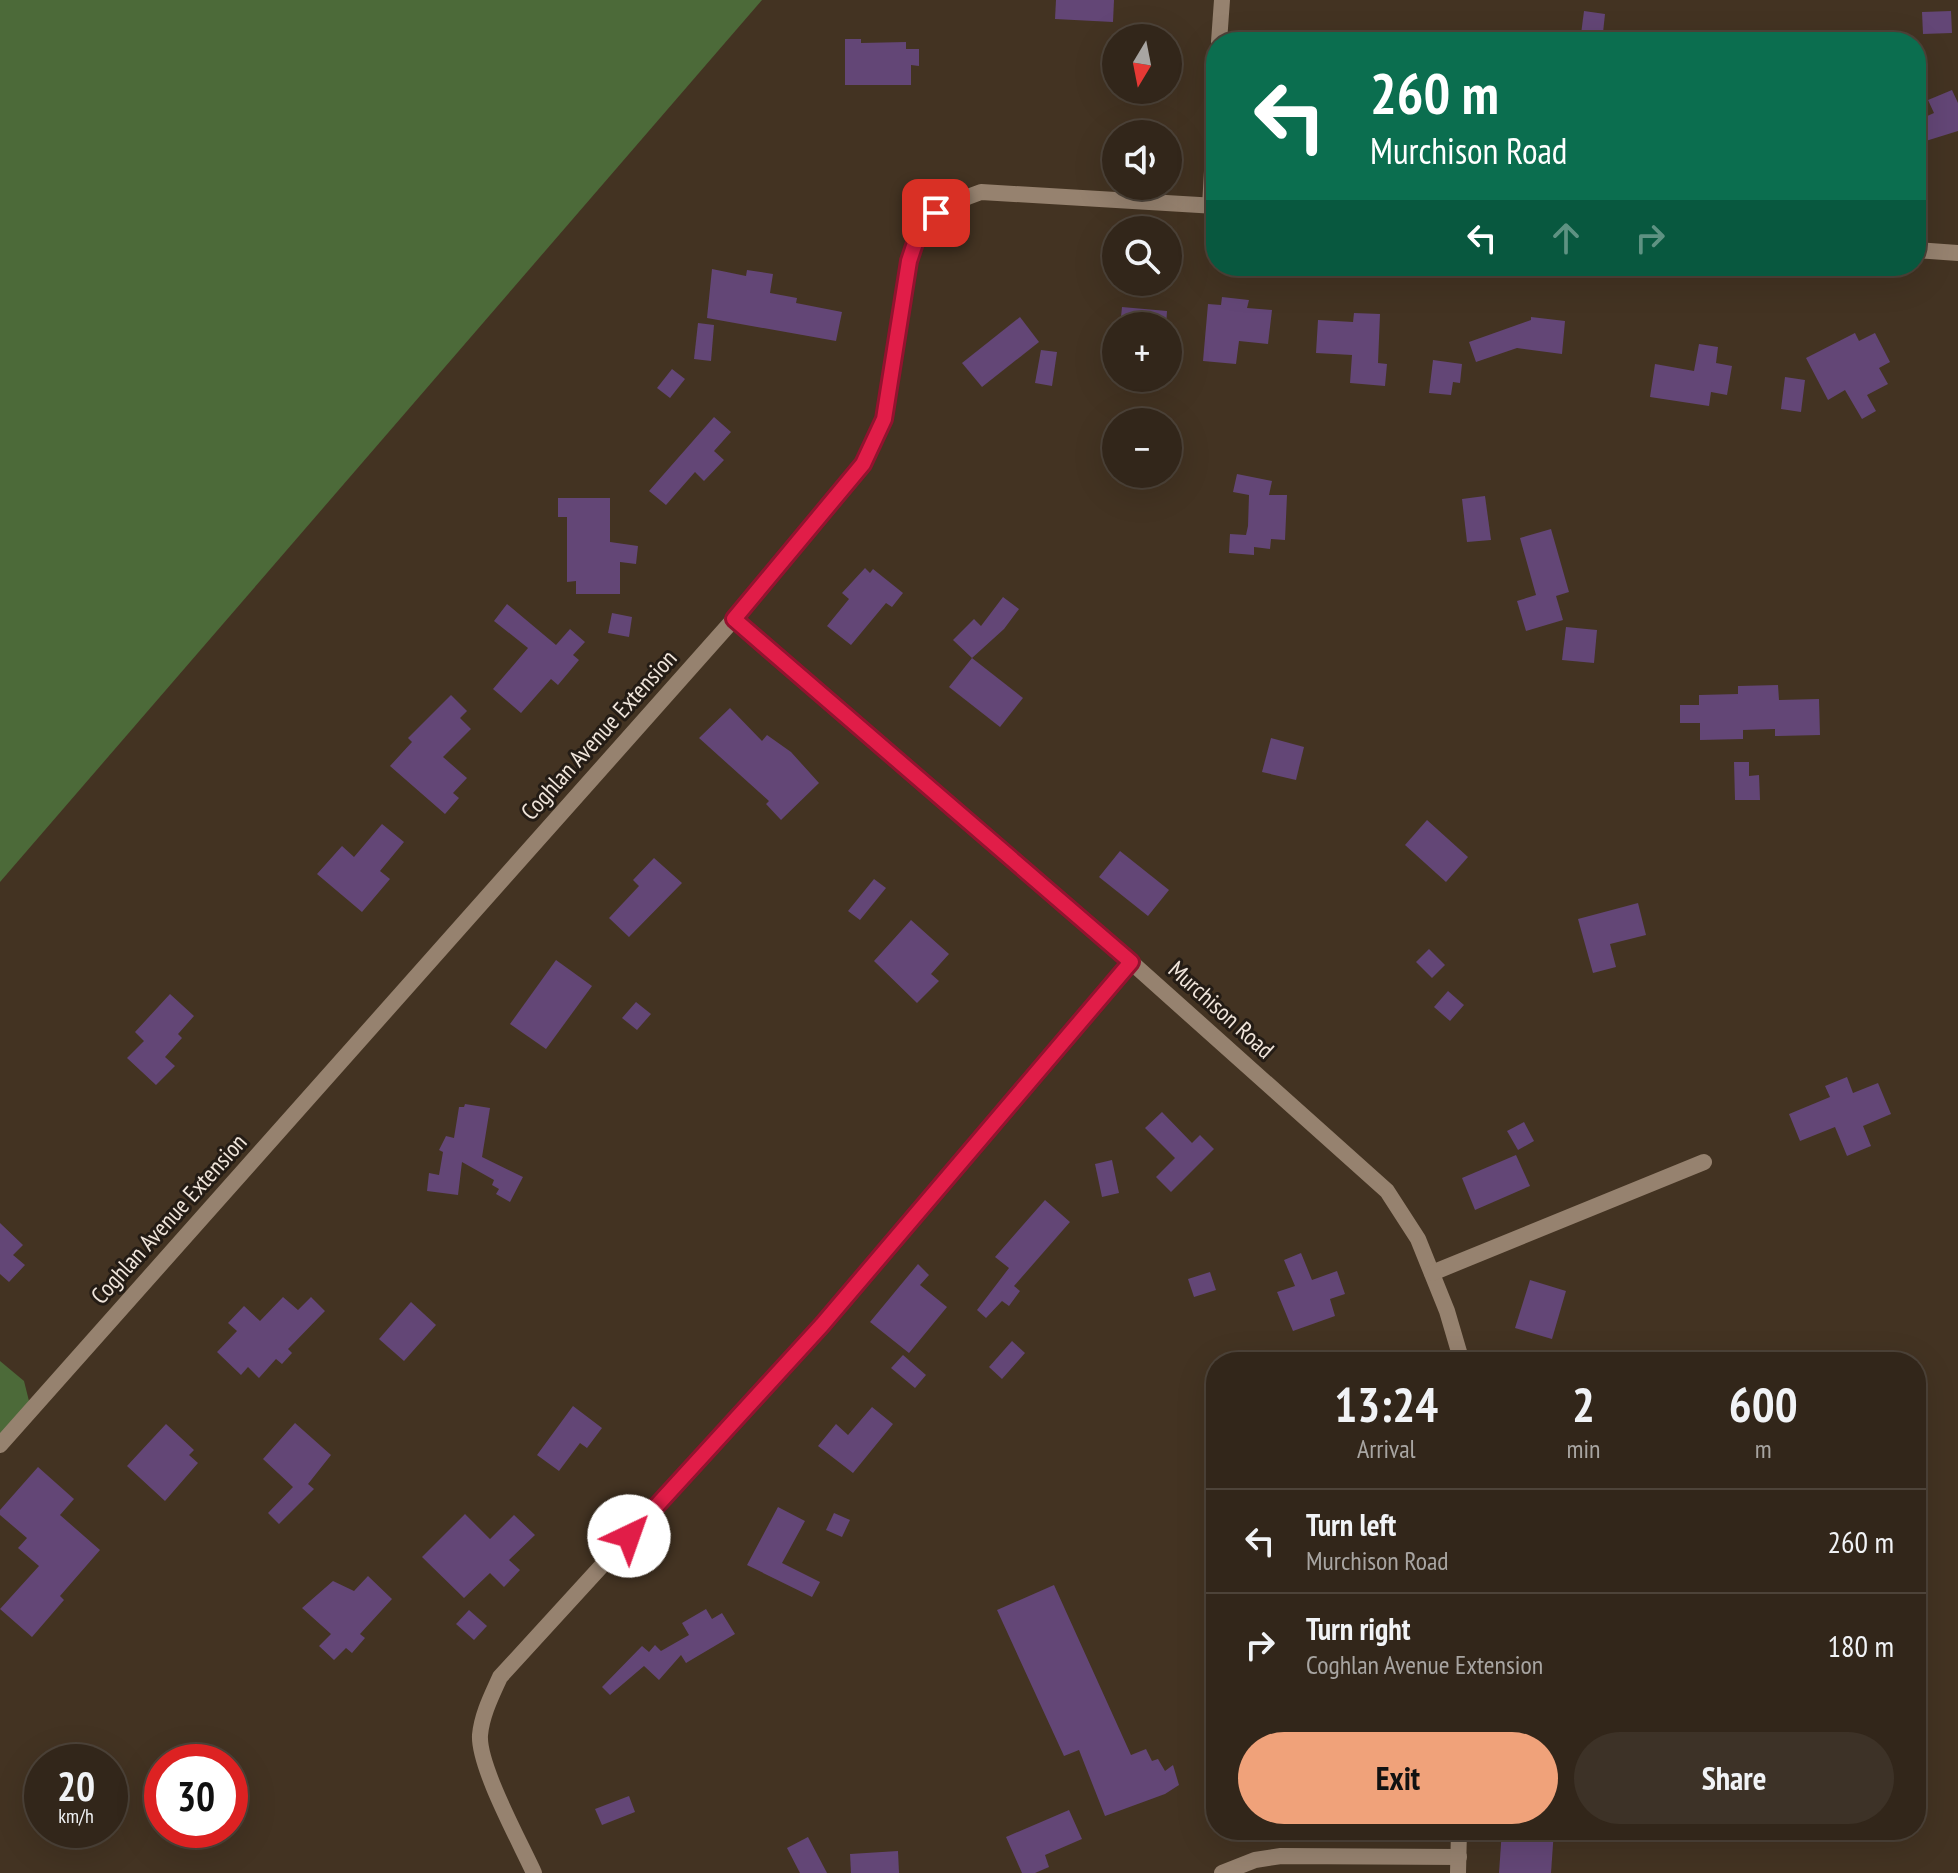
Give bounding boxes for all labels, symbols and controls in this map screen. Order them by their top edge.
north arrow [1102,24,1182,104]
map controls [1102,24,1182,488]
text: 260 m [1370,57,1499,129]
icon: left [1238,64,1342,168]
button: sound [1102,120,1182,200]
text: Murchison Road [1370,127,1567,174]
pin [902,179,970,247]
icon: arrive [914,191,958,235]
button: search [1102,216,1182,296]
icon: left [1460,216,1504,260]
icon: ahead [1544,216,1588,260]
icon: right [1628,216,1672,260]
button: + [1102,312,1182,392]
button: − [1102,408,1182,488]
street label: Coghlan Avenue Extension [514,643,683,826]
street label: Murchison Road [1162,954,1281,1065]
street label: Coghlan Avenue Extension [84,1127,253,1310]
text: 13:24 [1334,1373,1438,1435]
text: 2 [1572,1373,1595,1435]
text: 600 [1729,1373,1798,1435]
text: Arrival [1357,1432,1416,1465]
text: min [1566,1432,1600,1465]
text: m [1755,1432,1772,1465]
position arrow [587,1494,671,1578]
text: Turn left [1306,1505,1396,1544]
icon: left [1238,1519,1282,1563]
text: 260 m [1828,1522,1894,1561]
text: Murchison Road [1306,1544,1449,1577]
text: Turn right [1306,1609,1410,1648]
icon: right [1238,1623,1282,1667]
text: 180 m [1828,1626,1894,1665]
text: Coghlan Avenue Extension [1306,1648,1543,1681]
button: Exit [1238,1732,1558,1824]
button: Share [1574,1732,1894,1824]
speed limit sign: 30 [144,1744,248,1848]
text: 20 [57,1760,95,1812]
text: km/h [58,1803,94,1829]

